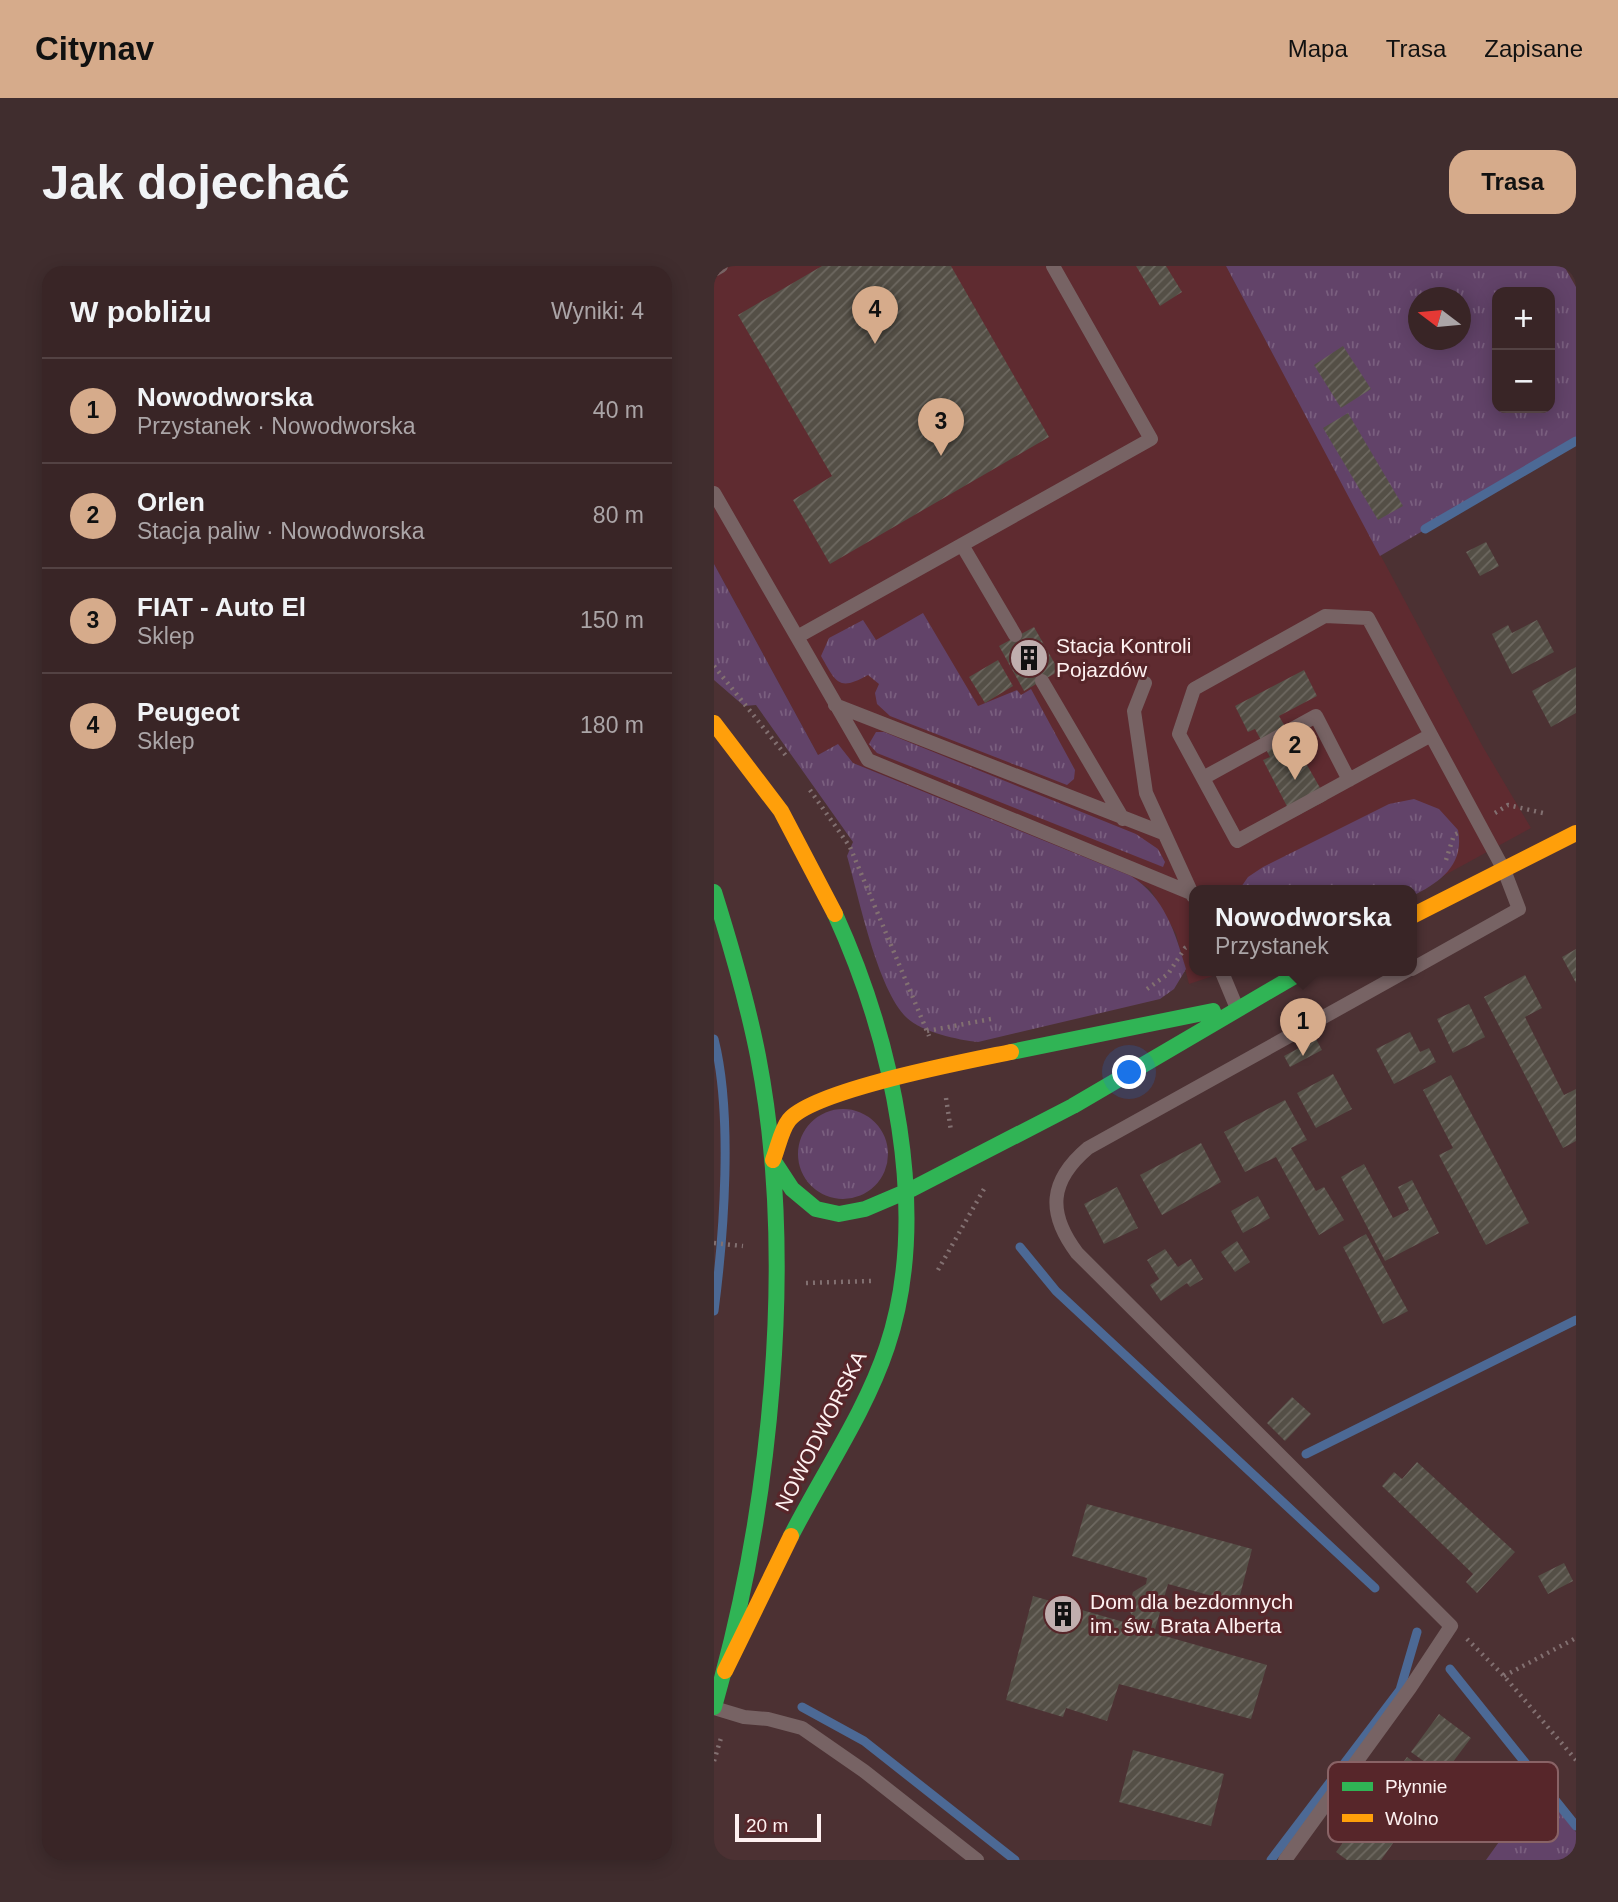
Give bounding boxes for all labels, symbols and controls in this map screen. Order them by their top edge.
text: Citynav [35,30,154,67]
text: Mapa [1288,35,1348,62]
text: Trasa [1386,35,1446,62]
text: Zapisane [1484,35,1583,62]
button: Trasa [1449,150,1576,214]
text: Jak dojechać [42,155,350,209]
pin: 4 [852,286,898,344]
north arrow [1408,287,1471,350]
map controls [1492,287,1555,413]
button: + [1492,287,1555,350]
text: W pobliżu [70,295,212,328]
text: Wyniki: 4 [551,298,644,324]
button: − [1492,350,1555,413]
text: Nowodworska [137,382,313,412]
text: 1 [87,397,99,423]
text: 40 m [593,397,644,423]
pin: 3 [918,398,964,456]
text: Przystanek · Nowodworska [137,413,416,439]
text: Orlen [137,487,205,517]
text: 2 [87,502,99,528]
text: 80 m [593,502,644,528]
text: Stacja paliw · Nowodworska [137,518,425,544]
text: FIAT - Auto El [137,592,306,622]
text: 3 [87,607,99,633]
text: 150 m [580,607,644,633]
text: Sklep [137,623,195,649]
place label: Stacja Kontroli Pojazdów [1056,634,1191,681]
building icon: Stacja Kontroli Pojazdów [1008,637,1050,679]
text: Peugeot [137,697,240,727]
text: 4 [87,712,99,738]
text: 180 m [580,712,644,738]
pin: 2 [1272,722,1318,780]
text: Sklep [137,728,195,754]
popup [1189,885,1417,976]
text: Nowodworska [1215,902,1391,932]
text: Przystanek [1215,933,1329,959]
pin: 1 [1280,998,1326,1056]
your location [1112,1055,1146,1089]
street label: NOWODWORSKA [770,1347,871,1514]
place label: Dom dla bezdomnych im. św. Brata Alberta [1090,1590,1293,1637]
building icon: Dom dla bezdomnych im. św. Brata Alberta [1042,1593,1084,1635]
legend [1328,1762,1558,1842]
text: Płynnie [1385,1776,1447,1797]
text: Wolno [1385,1808,1439,1829]
scale bar [735,1811,821,1843]
text: 20 m [746,1815,788,1836]

